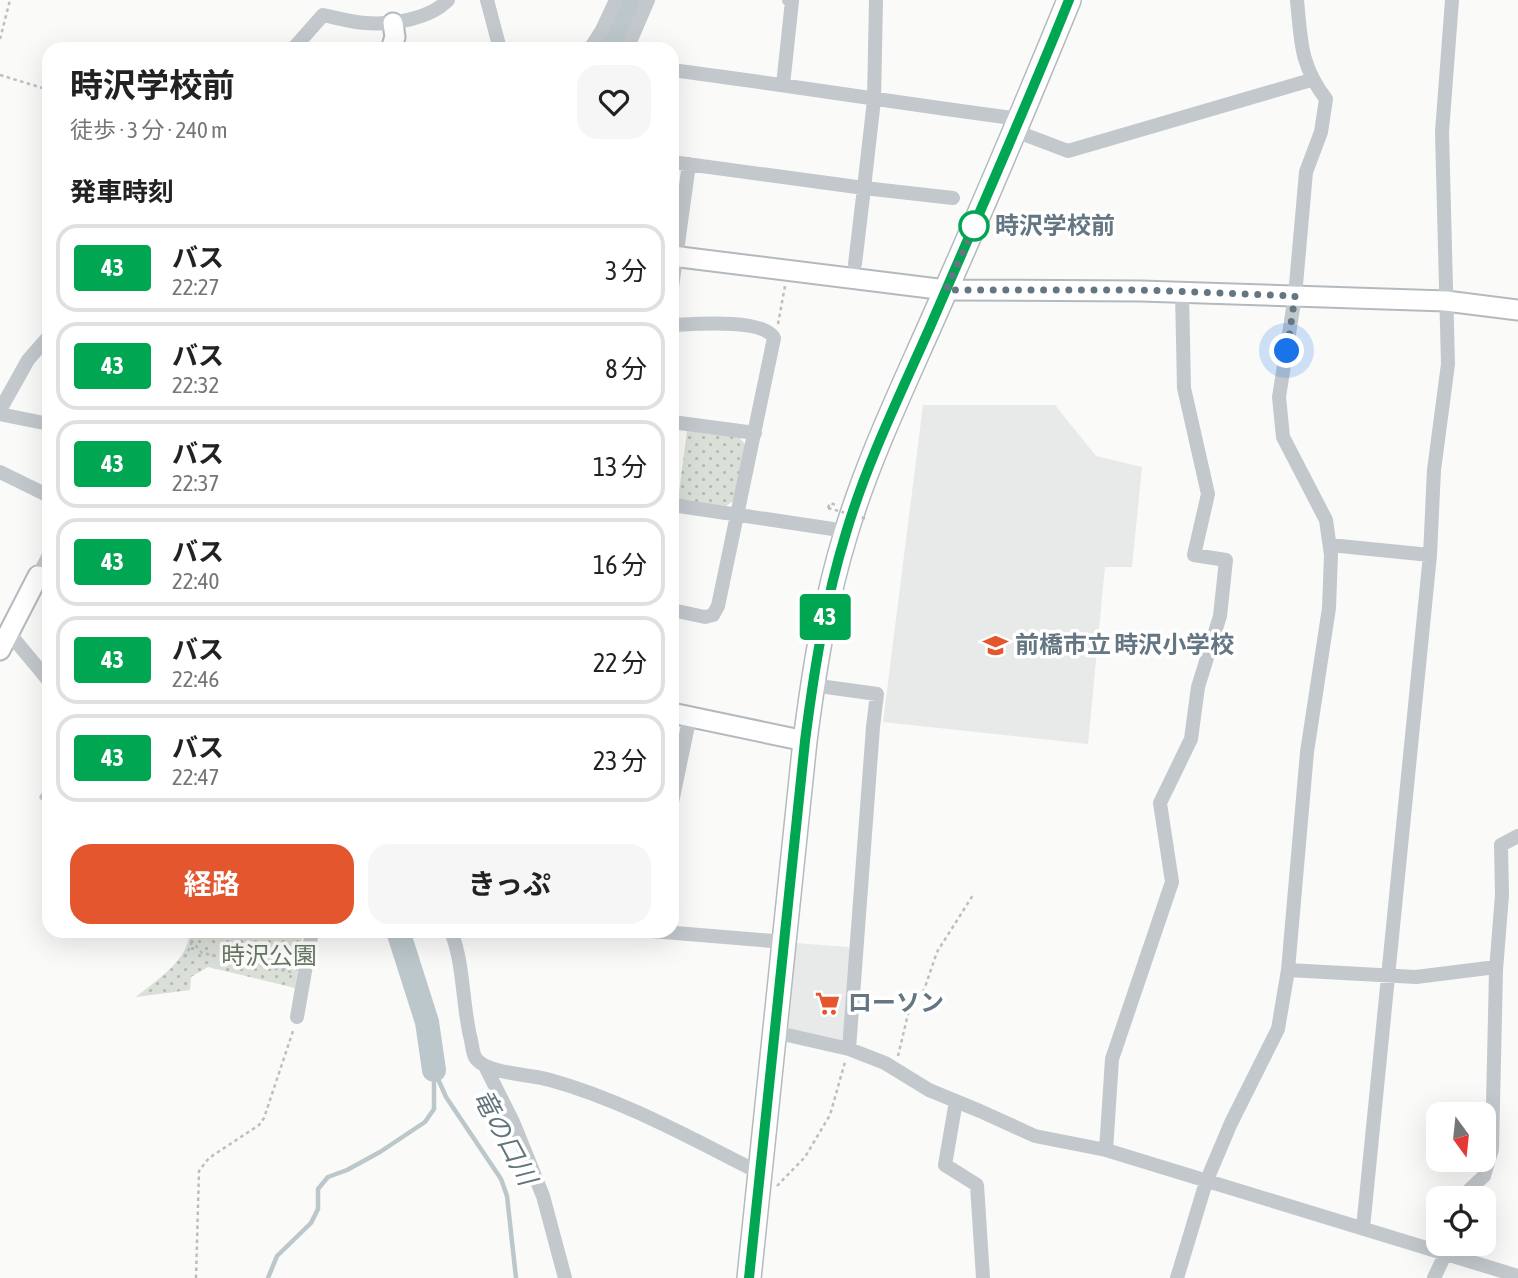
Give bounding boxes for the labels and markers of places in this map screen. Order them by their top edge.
marker: 時沢学校前 [959,211,989,241]
place label: 時沢学校前 [995,212,1115,239]
school or university icon: 前橋市立 時沢小学校 [981,631,1009,659]
place label: 前橋市立 時沢小学校 [1015,631,1234,658]
supermarket icon: ローソン [814,989,842,1017]
place label: ローソン [848,989,944,1016]

